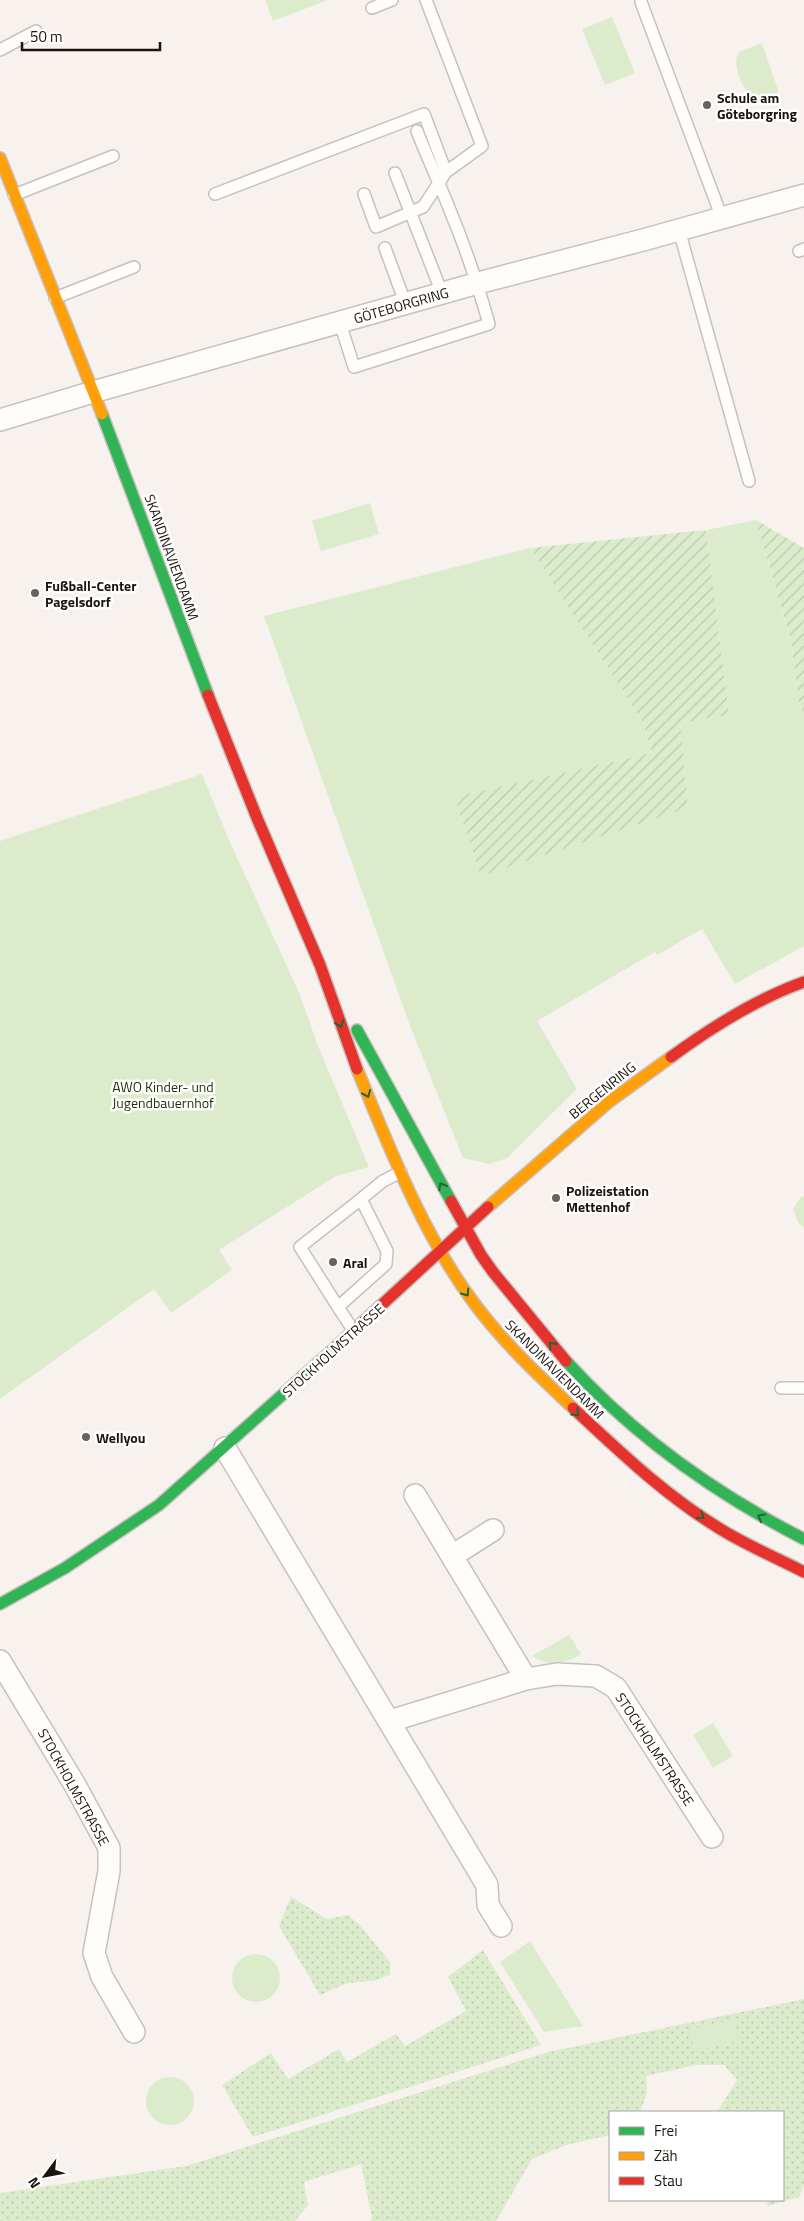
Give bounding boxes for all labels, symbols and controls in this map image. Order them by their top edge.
scale bar [22,20,160,52]
text: 50 m [30,25,63,48]
place label: Schule am Göteborgring [717,87,798,124]
marker: Schule am Göteborgring [701,99,713,111]
street label: GÖTEBORGRING [351,281,451,329]
street label: SKANDINAVIENDAMM [139,491,205,623]
place label: Fußball-Center Pagelsdorf [45,575,136,612]
marker: Fußball-Center Pagelsdorf [29,587,41,599]
one-way arrow [334,1019,344,1027]
street label: BERGENRING [564,1056,640,1124]
park label: AWO Kinder- und Jugendbauernhof [112,1076,214,1113]
one-way arrow [361,1089,371,1098]
place label: Polizeistation Mettenhof [566,1180,649,1217]
one-way arrow [438,1182,448,1191]
marker: Polizeistation Mettenhof [550,1192,562,1204]
place label: Aral [343,1252,368,1273]
marker: Aral [327,1256,339,1268]
one-way arrow [460,1287,469,1296]
street label: STOCKHOLMSTRASSE [277,1298,389,1402]
street label: SKANDINAVIENDAMM [501,1315,609,1423]
one-way arrow [549,1341,558,1350]
one-way arrow [570,1407,579,1416]
place label: Wellyou [96,1427,146,1448]
marker: Wellyou [80,1431,92,1443]
one-way arrow [696,1509,705,1519]
one-way arrow [757,1513,766,1523]
street label: STOCKHOLMSTRASSE [610,1688,700,1810]
street label: STOCKHOLMSTRASSE [33,1724,115,1850]
legend [609,2111,784,2201]
text: Frei [654,2119,677,2142]
text: Zäh [654,2144,678,2167]
north arrow [20,2151,70,2201]
text: Stau [654,2169,683,2192]
text: N [22,2173,45,2193]

